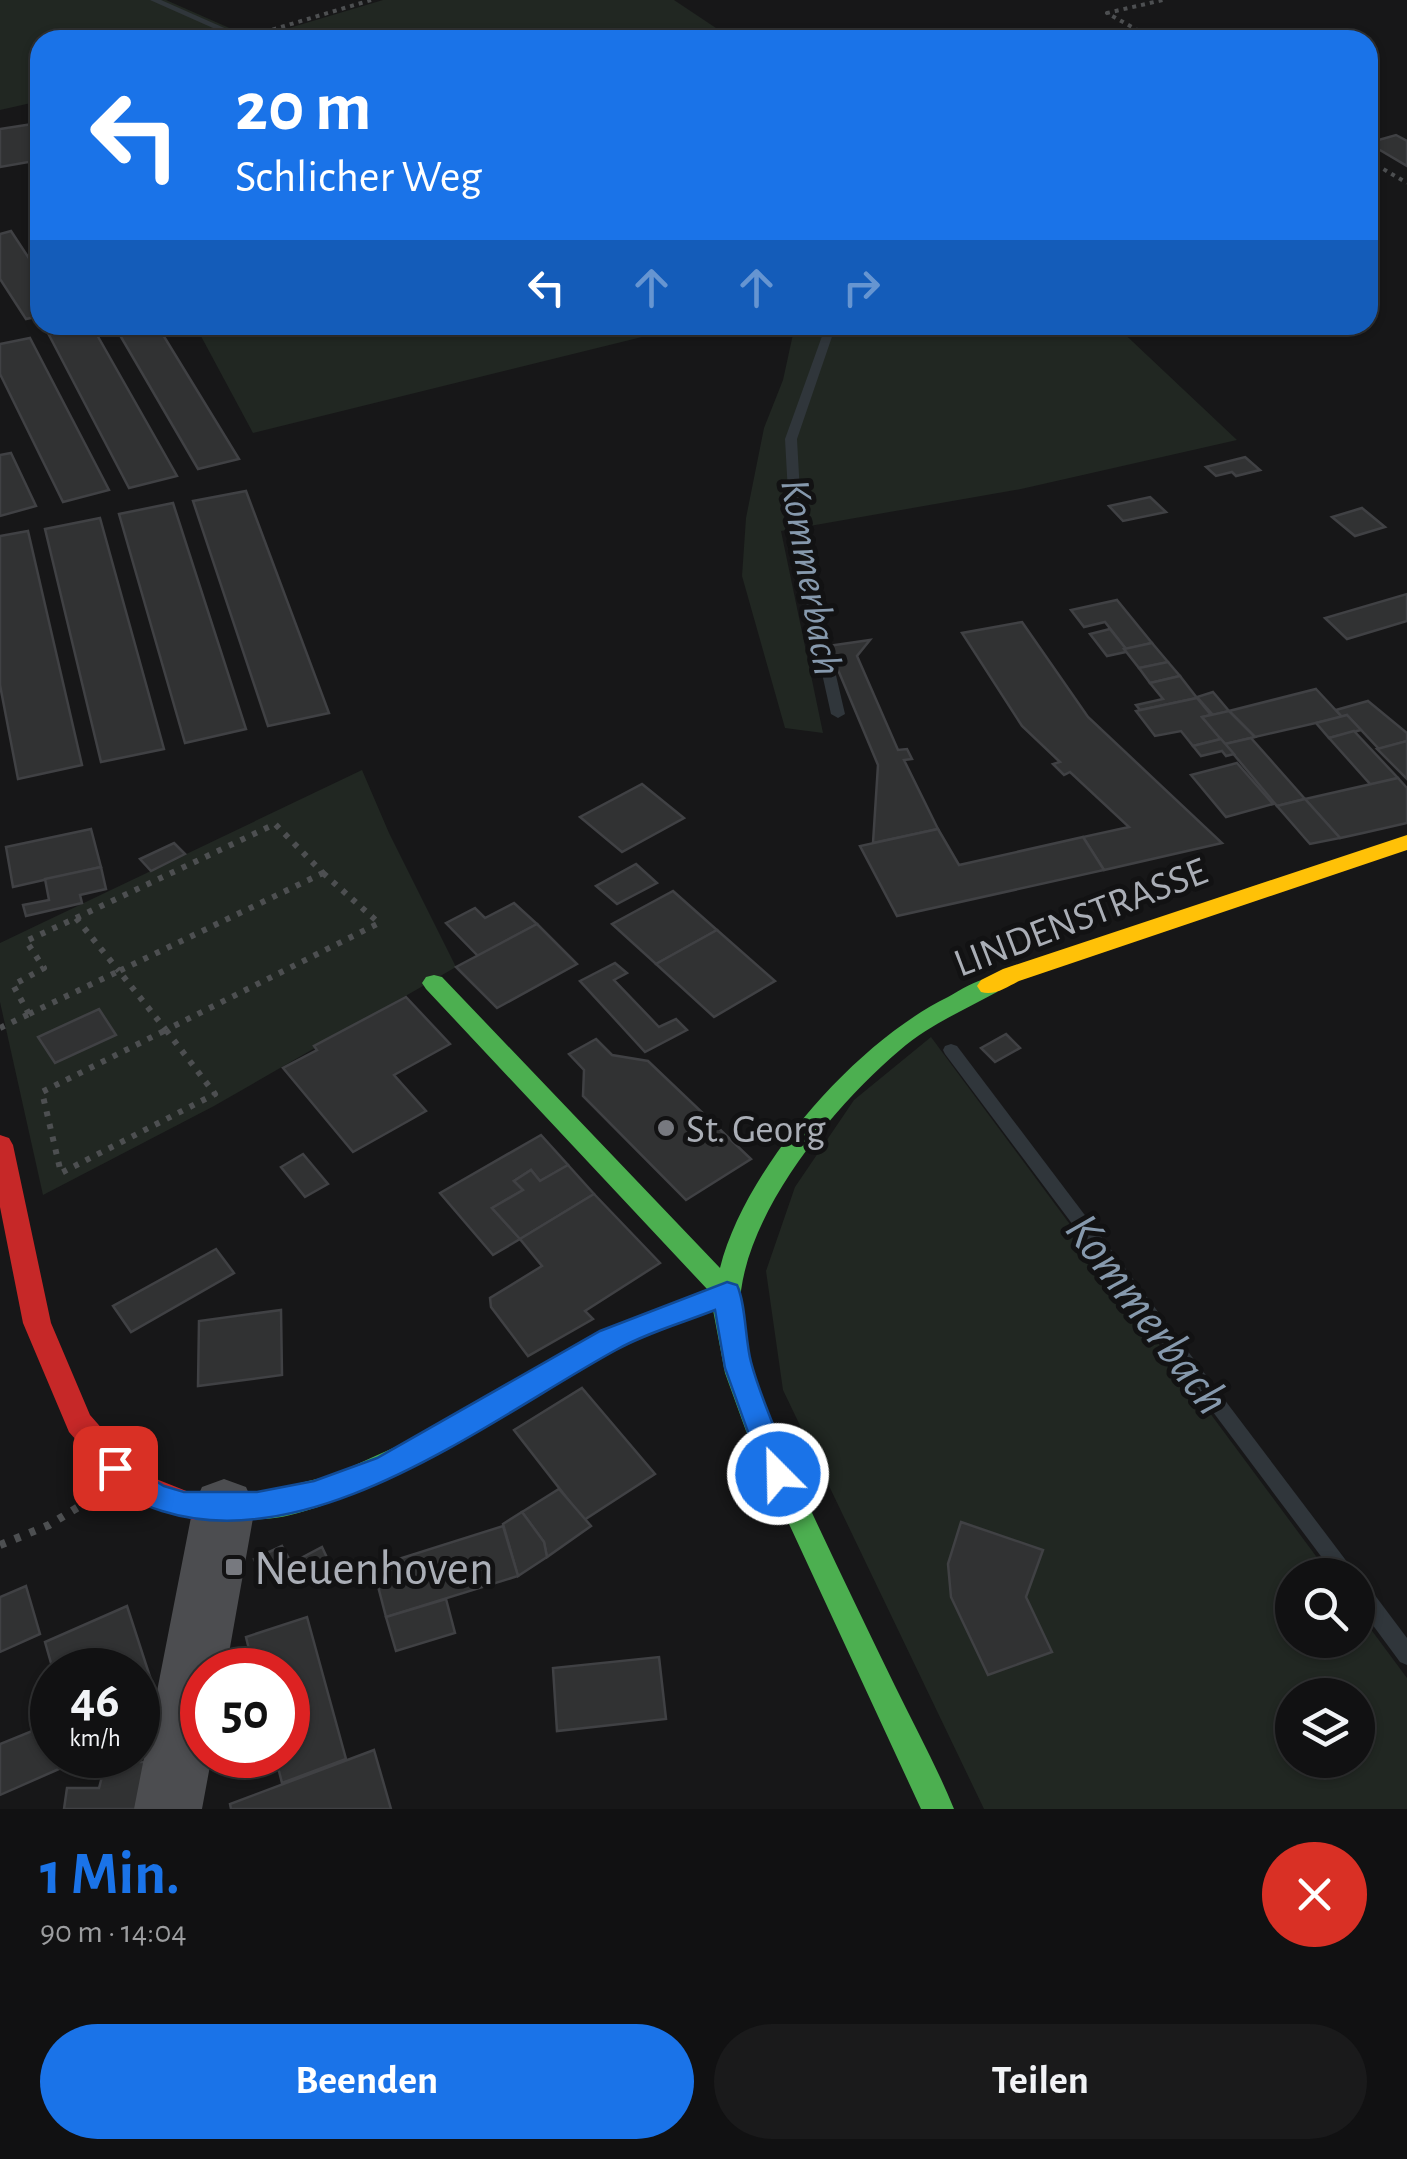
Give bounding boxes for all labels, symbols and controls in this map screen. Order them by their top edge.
icon: left [70,70,200,200]
text: 20 m [235,73,372,143]
text: Schlicher Weg [235,155,482,200]
icon: left [519,260,574,315]
icon: ahead [624,260,679,315]
icon: ahead [729,260,784,315]
icon: right [834,260,889,315]
water label: Kommerbach [773,476,849,679]
street label: LINDENSTRASSE [949,851,1213,984]
place label: St. Georg [686,1110,826,1150]
marker: St. Georg [655,1117,677,1139]
water label: Kommerbach [1055,1205,1238,1424]
position arrow [726,1422,830,1526]
pin [73,1426,158,1511]
icon: arrive [88,1441,143,1496]
place label: Neuenhoven [254,1546,494,1594]
marker: Neuenhoven [223,1556,245,1578]
map controls [1275,1558,1375,1778]
button: search [1275,1558,1375,1658]
speed limit sign: 50 [180,1648,310,1778]
text: 46 [70,1676,120,1726]
button: layers [1275,1678,1375,1778]
text: km/h [69,1726,121,1751]
button: close [1262,1842,1367,1947]
text: 1 Min. [40,1845,180,1905]
text: 90 m · 14:04 [40,1916,187,1948]
button: Beenden [40,2024,694,2139]
button: Teilen [714,2024,1367,2139]

